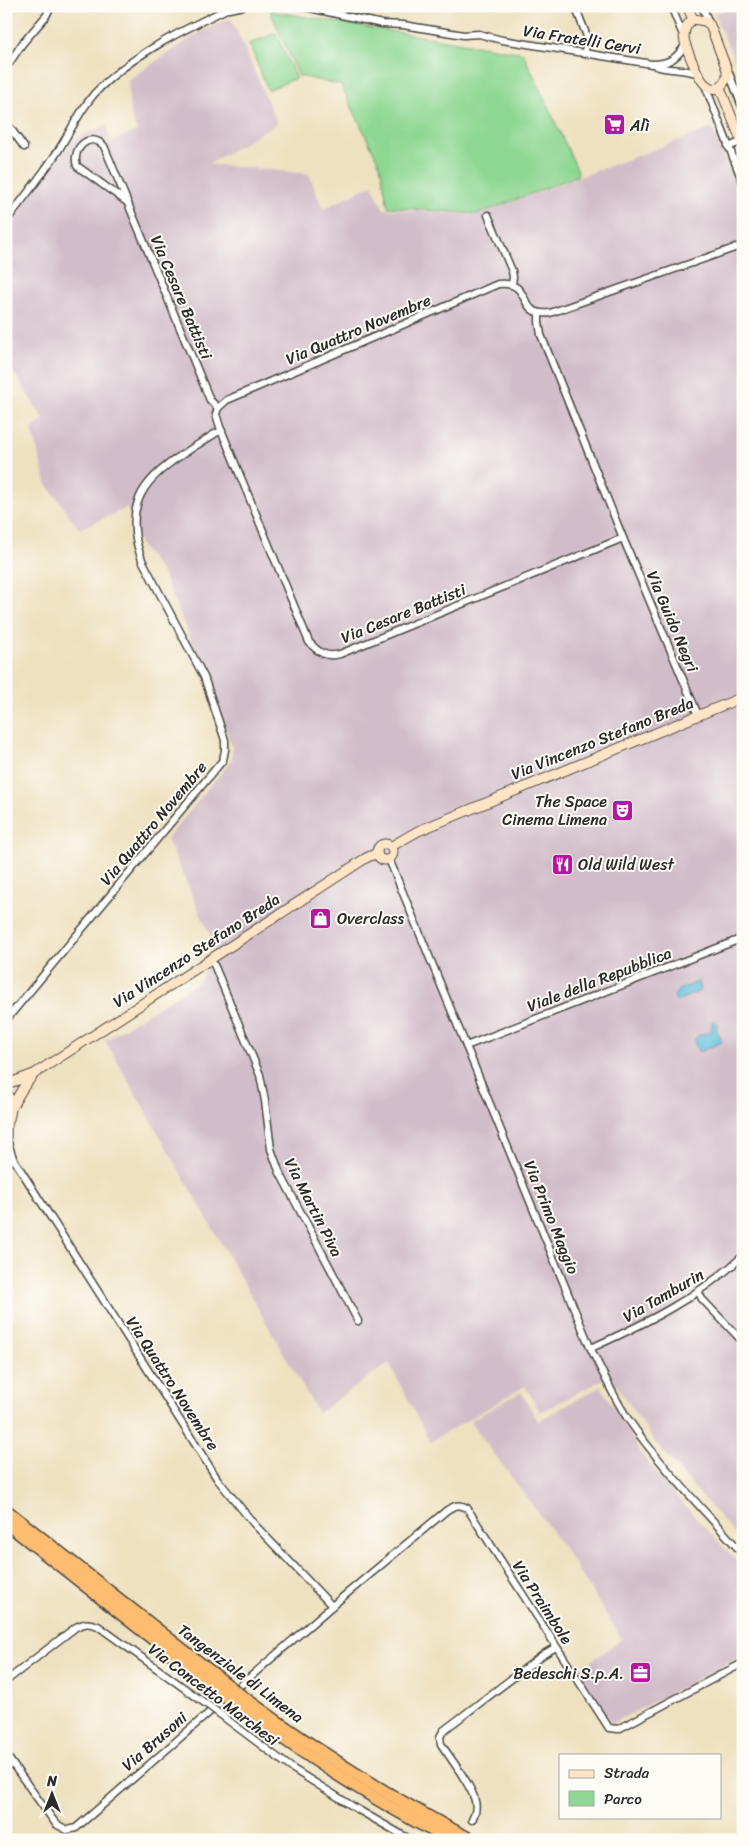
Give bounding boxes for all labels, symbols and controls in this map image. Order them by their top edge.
street label: Via Fratelli Cervi [521,16,643,63]
place label: Alì [629,111,650,140]
supermarket icon: Alì [602,113,626,137]
street label: Via Cesare Battisti [142,230,221,364]
street label: Via Quattro Novembre [281,286,436,373]
street label: Via Guido Negri [638,566,707,677]
street label: Via Cesare Battisti [336,575,471,652]
street label: Via Vincenzo Stefano Breda [506,689,698,788]
street label: Via Quattro Novembre [92,754,215,892]
place label: The Space Cinema Limena [502,787,607,834]
theatre icon: The Space Cinema Limena [611,798,635,822]
place label: Old Wild West [578,850,675,879]
restaurant icon: Old Wild West [550,852,574,876]
street label: Via Vincenzo Stefano Breda [107,885,286,1016]
place label: Overclass [337,904,405,933]
shop icon: Overclass [309,906,333,930]
street label: Viale della Repubblica [523,938,676,1020]
street label: Via Martin Piva [276,1152,351,1262]
street label: Via Primo Maggio [515,1156,588,1279]
street label: Via Tamburin [617,1260,710,1331]
street label: Via Quattro Novembre [118,1310,227,1456]
street label: Via Praimbole [504,1554,581,1651]
street label: Tangenziale di Limena [171,1616,310,1731]
street label: Via Concetto Marchesi [142,1635,286,1754]
place label: Bedeschi S.p.A. [513,1659,624,1688]
office icon: Bedeschi S.p.A. [628,1661,652,1685]
street label: Via Brusoni [115,1704,195,1779]
legend [559,1754,722,1818]
text: Strada [604,1760,650,1786]
north arrow [28,1768,78,1818]
text: N [46,1769,57,1794]
text: Parco [604,1786,642,1812]

